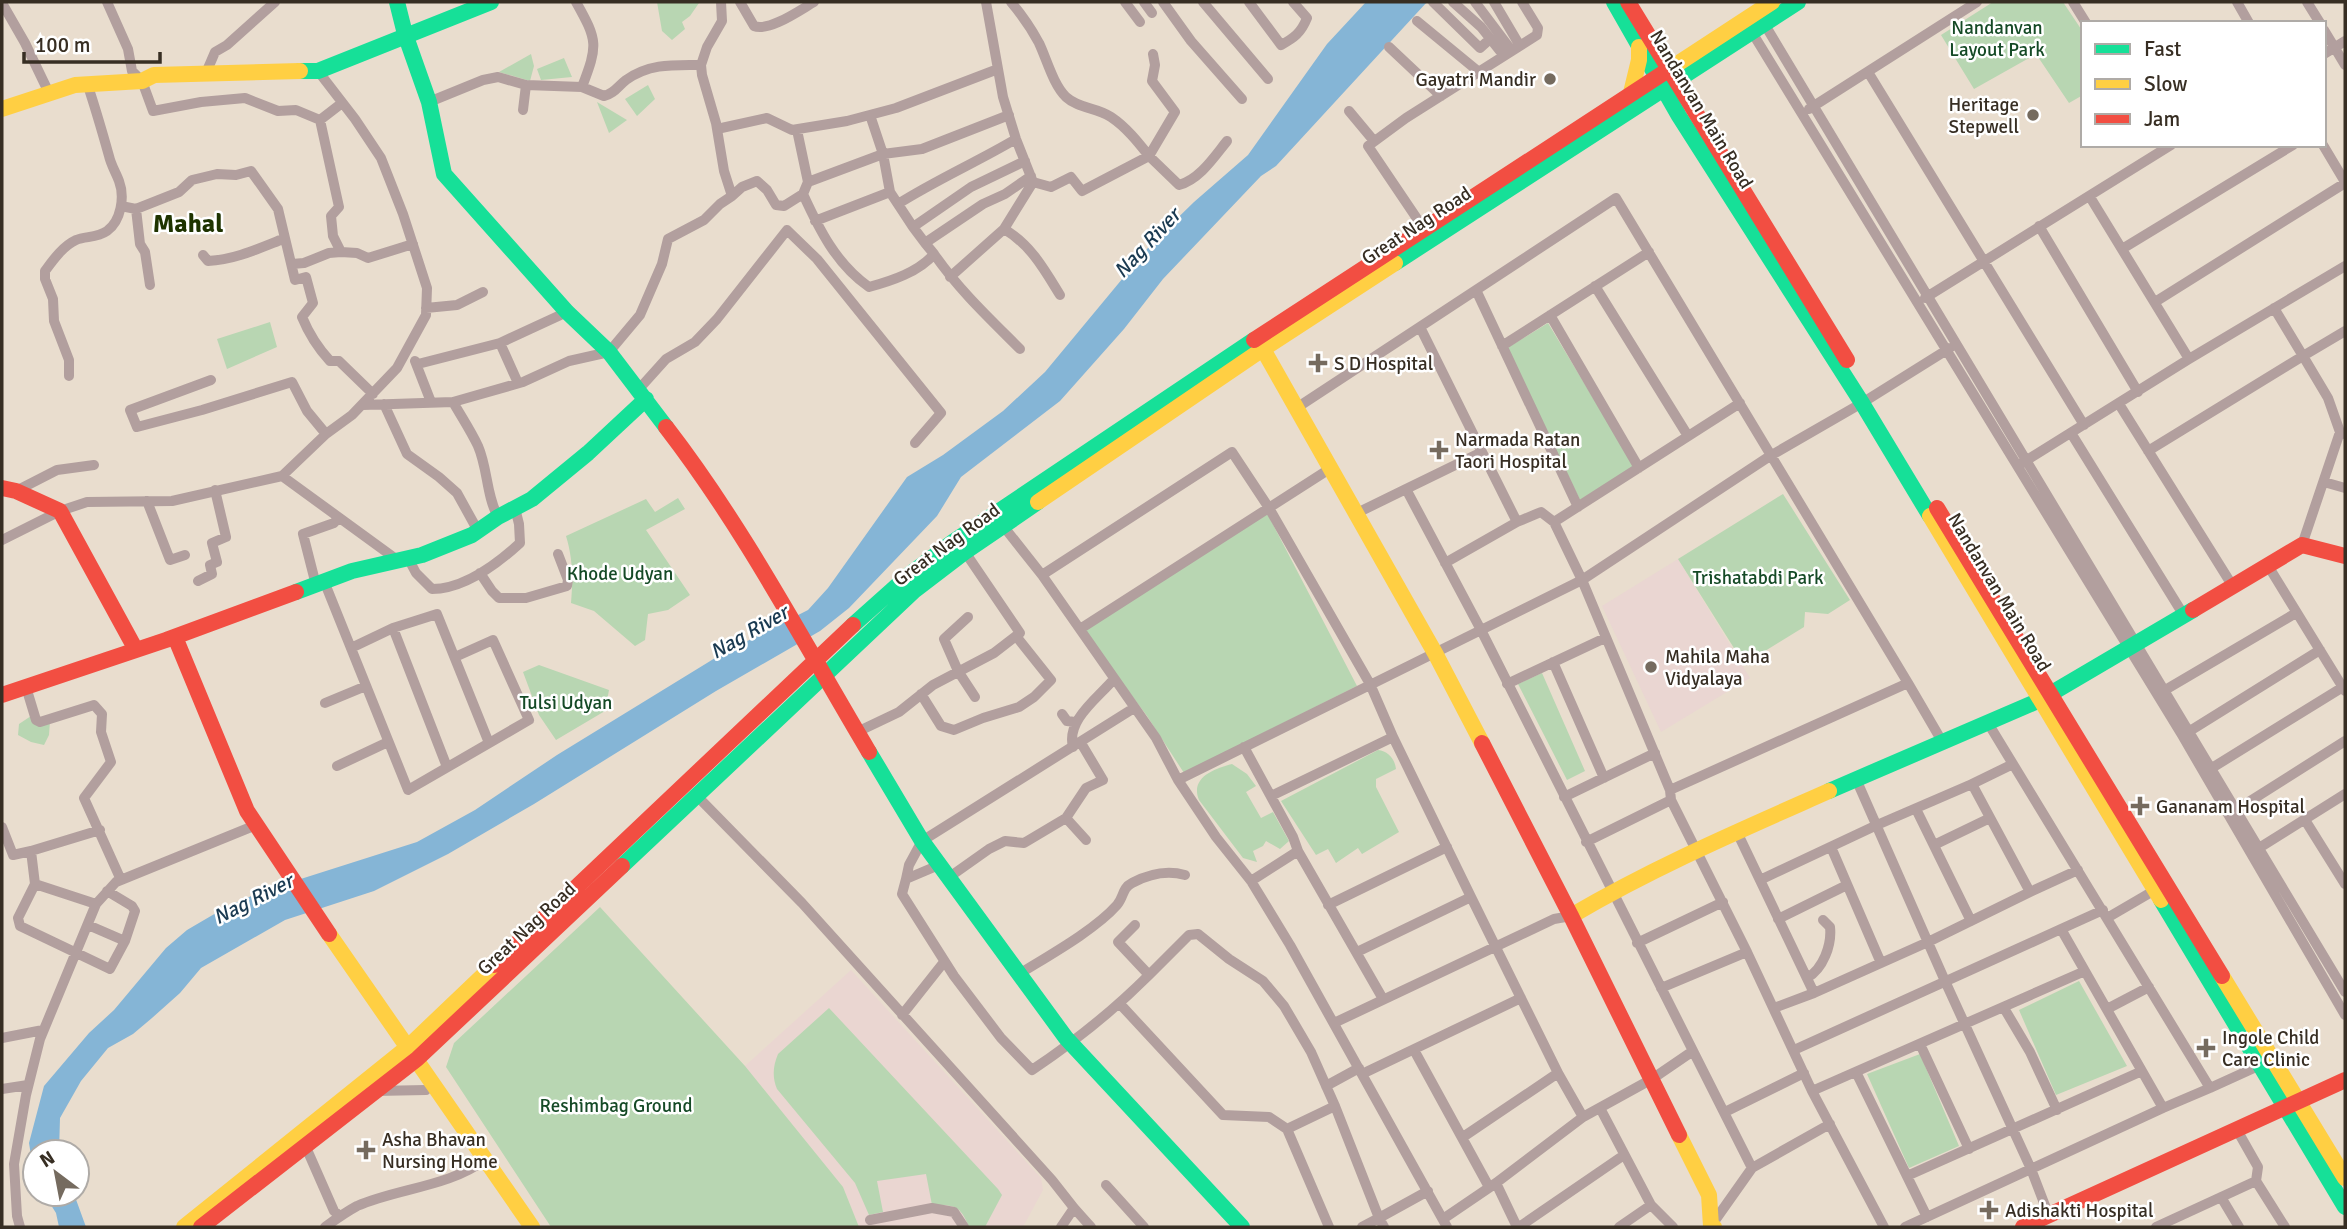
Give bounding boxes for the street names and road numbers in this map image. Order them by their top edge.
street label: Nandanvan Main Road [1644,26,1758,193]
street label: Great Nag Road [1357,181,1476,270]
street label: Great Nag Road [889,498,1005,592]
street label: Nandanvan Main Road [1942,509,2056,676]
street label: Great Nag Road [472,877,581,980]

